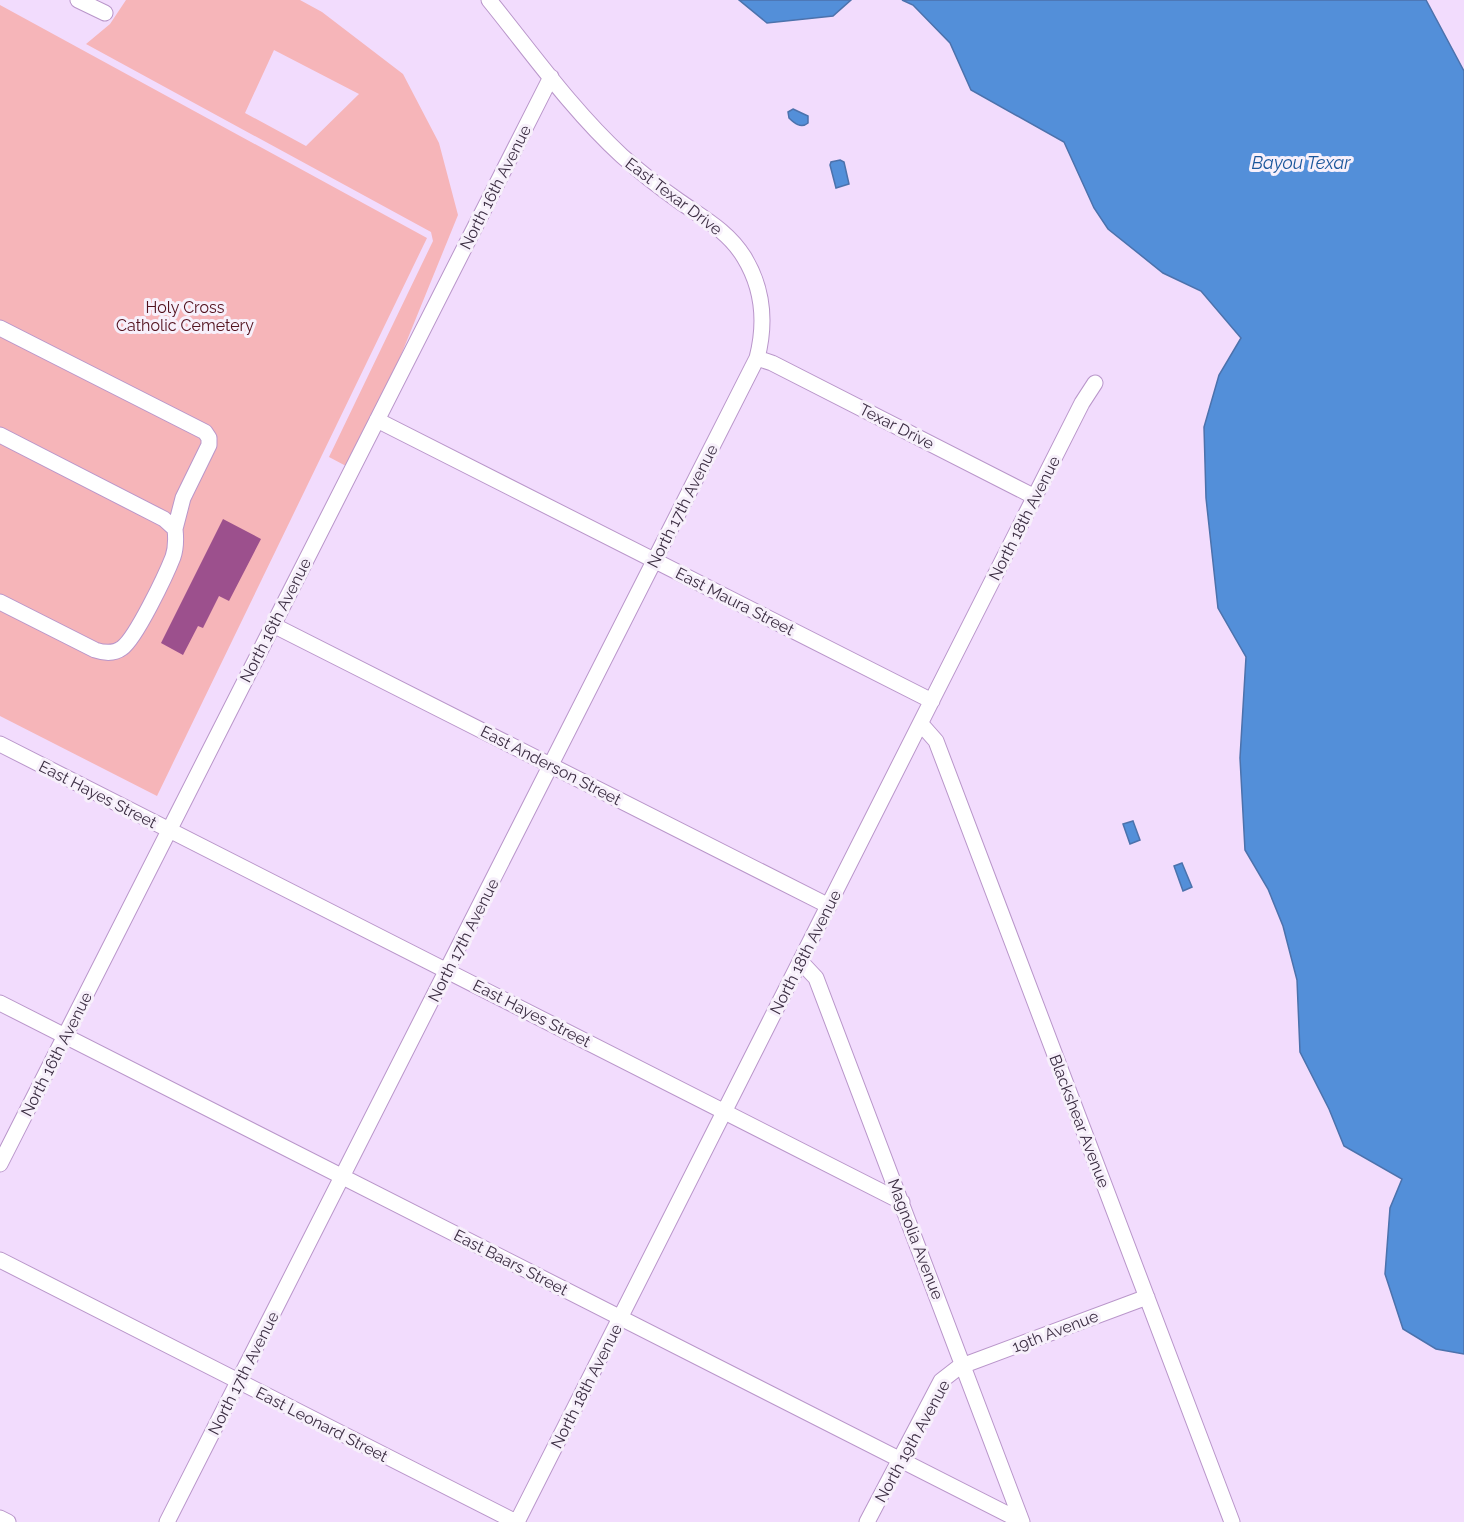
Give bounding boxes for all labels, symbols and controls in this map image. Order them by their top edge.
street label: North 16th Avenue [456,122,535,253]
water label: Bayou Texar [1252,152,1351,173]
street label: East Texar Drive [622,154,726,239]
park label: Holy Cross Catholic Cemetery [116,298,254,335]
street label: Texar Drive [856,400,937,453]
street label: North 17th Avenue [643,441,722,571]
street label: North 18th Avenue [985,453,1064,584]
street label: North 16th Avenue [236,555,315,686]
street label: East Maura Street [672,563,798,640]
street label: East Anderson Street [477,722,625,809]
street label: East Hayes Street [36,757,160,833]
street label: North 17th Avenue [424,875,503,1005]
street label: North 18th Avenue [766,887,845,1018]
street label: East Hayes Street [470,976,594,1052]
street label: North 16th Avenue [17,989,96,1120]
street label: Blackshear Avenue [1045,1052,1114,1190]
street label: Magnolia Avenue [884,1176,947,1302]
street label: East Baars Street [451,1226,572,1300]
street label: 19th Avenue [1009,1306,1101,1357]
street label: North 17th Avenue [204,1308,283,1438]
street label: North 18th Avenue [547,1321,626,1452]
street label: North 19th Avenue [871,1377,954,1506]
street label: East Leonard Street [253,1383,391,1466]

